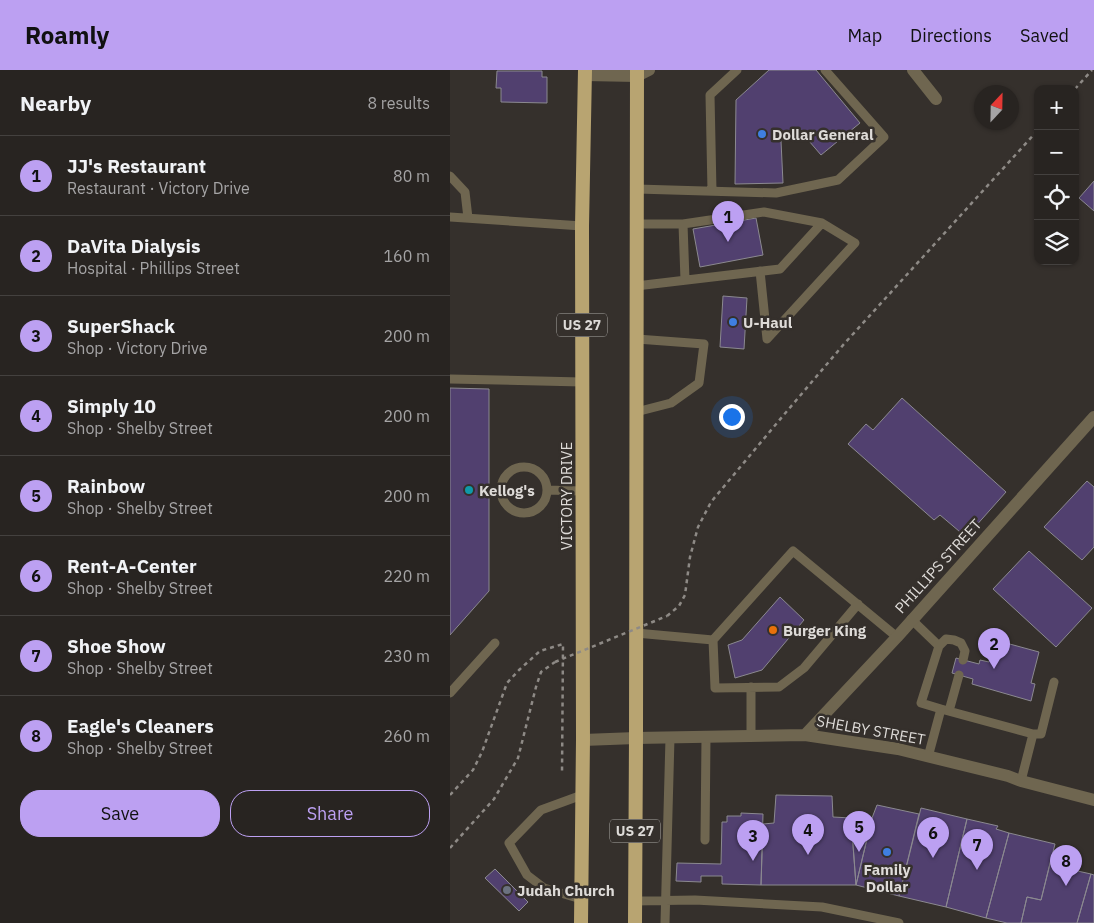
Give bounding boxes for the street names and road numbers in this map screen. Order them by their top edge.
road number: US 27 [557,314,607,336]
street label: VICTORY DRIVE [557,442,576,550]
street label: PHILLIPS STREET [891,514,986,617]
street label: SHELBY STREET [815,711,927,749]
road number: US 27 [610,819,660,842]

